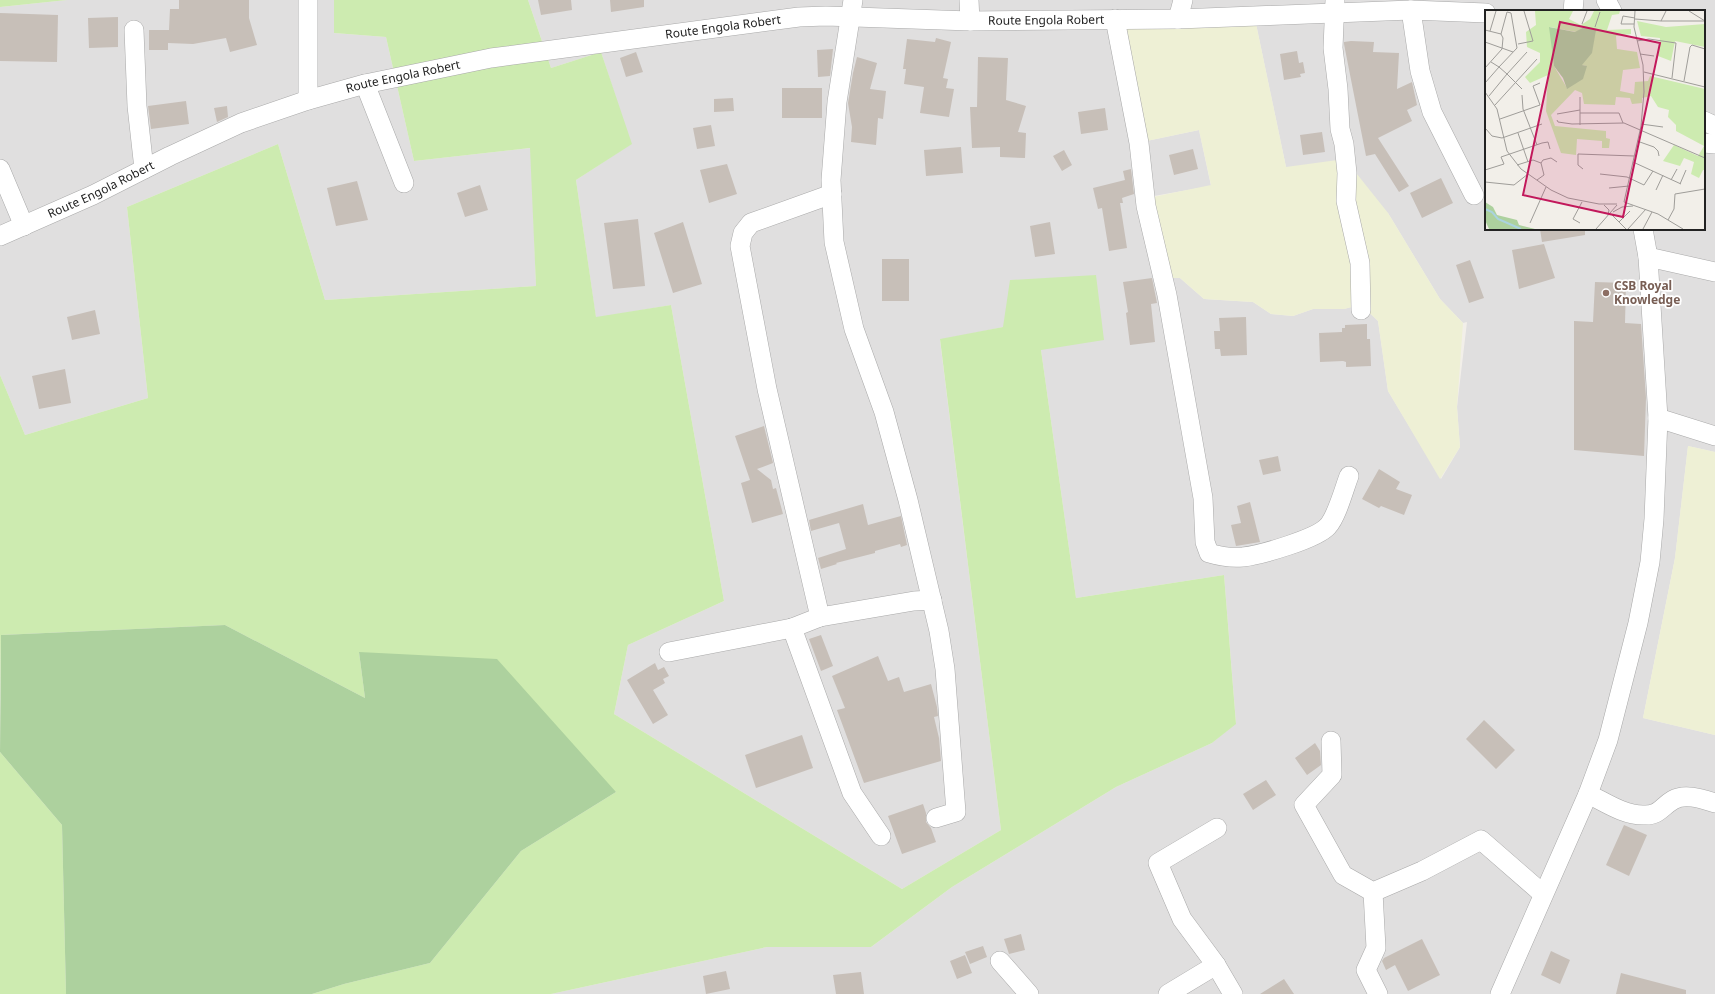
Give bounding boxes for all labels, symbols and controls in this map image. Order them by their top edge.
street label: Route Engola Robert [664,10,782,43]
inset map [1485,10,1705,230]
street label: Route Engola Robert [988,11,1105,29]
street label: Route Engola Robert [344,55,462,97]
street label: Route Engola Robert [45,156,157,222]
place label: CSB Royal Knowledge [1614,277,1680,308]
marker: CSB Royal Knowledge [1601,288,1611,298]

